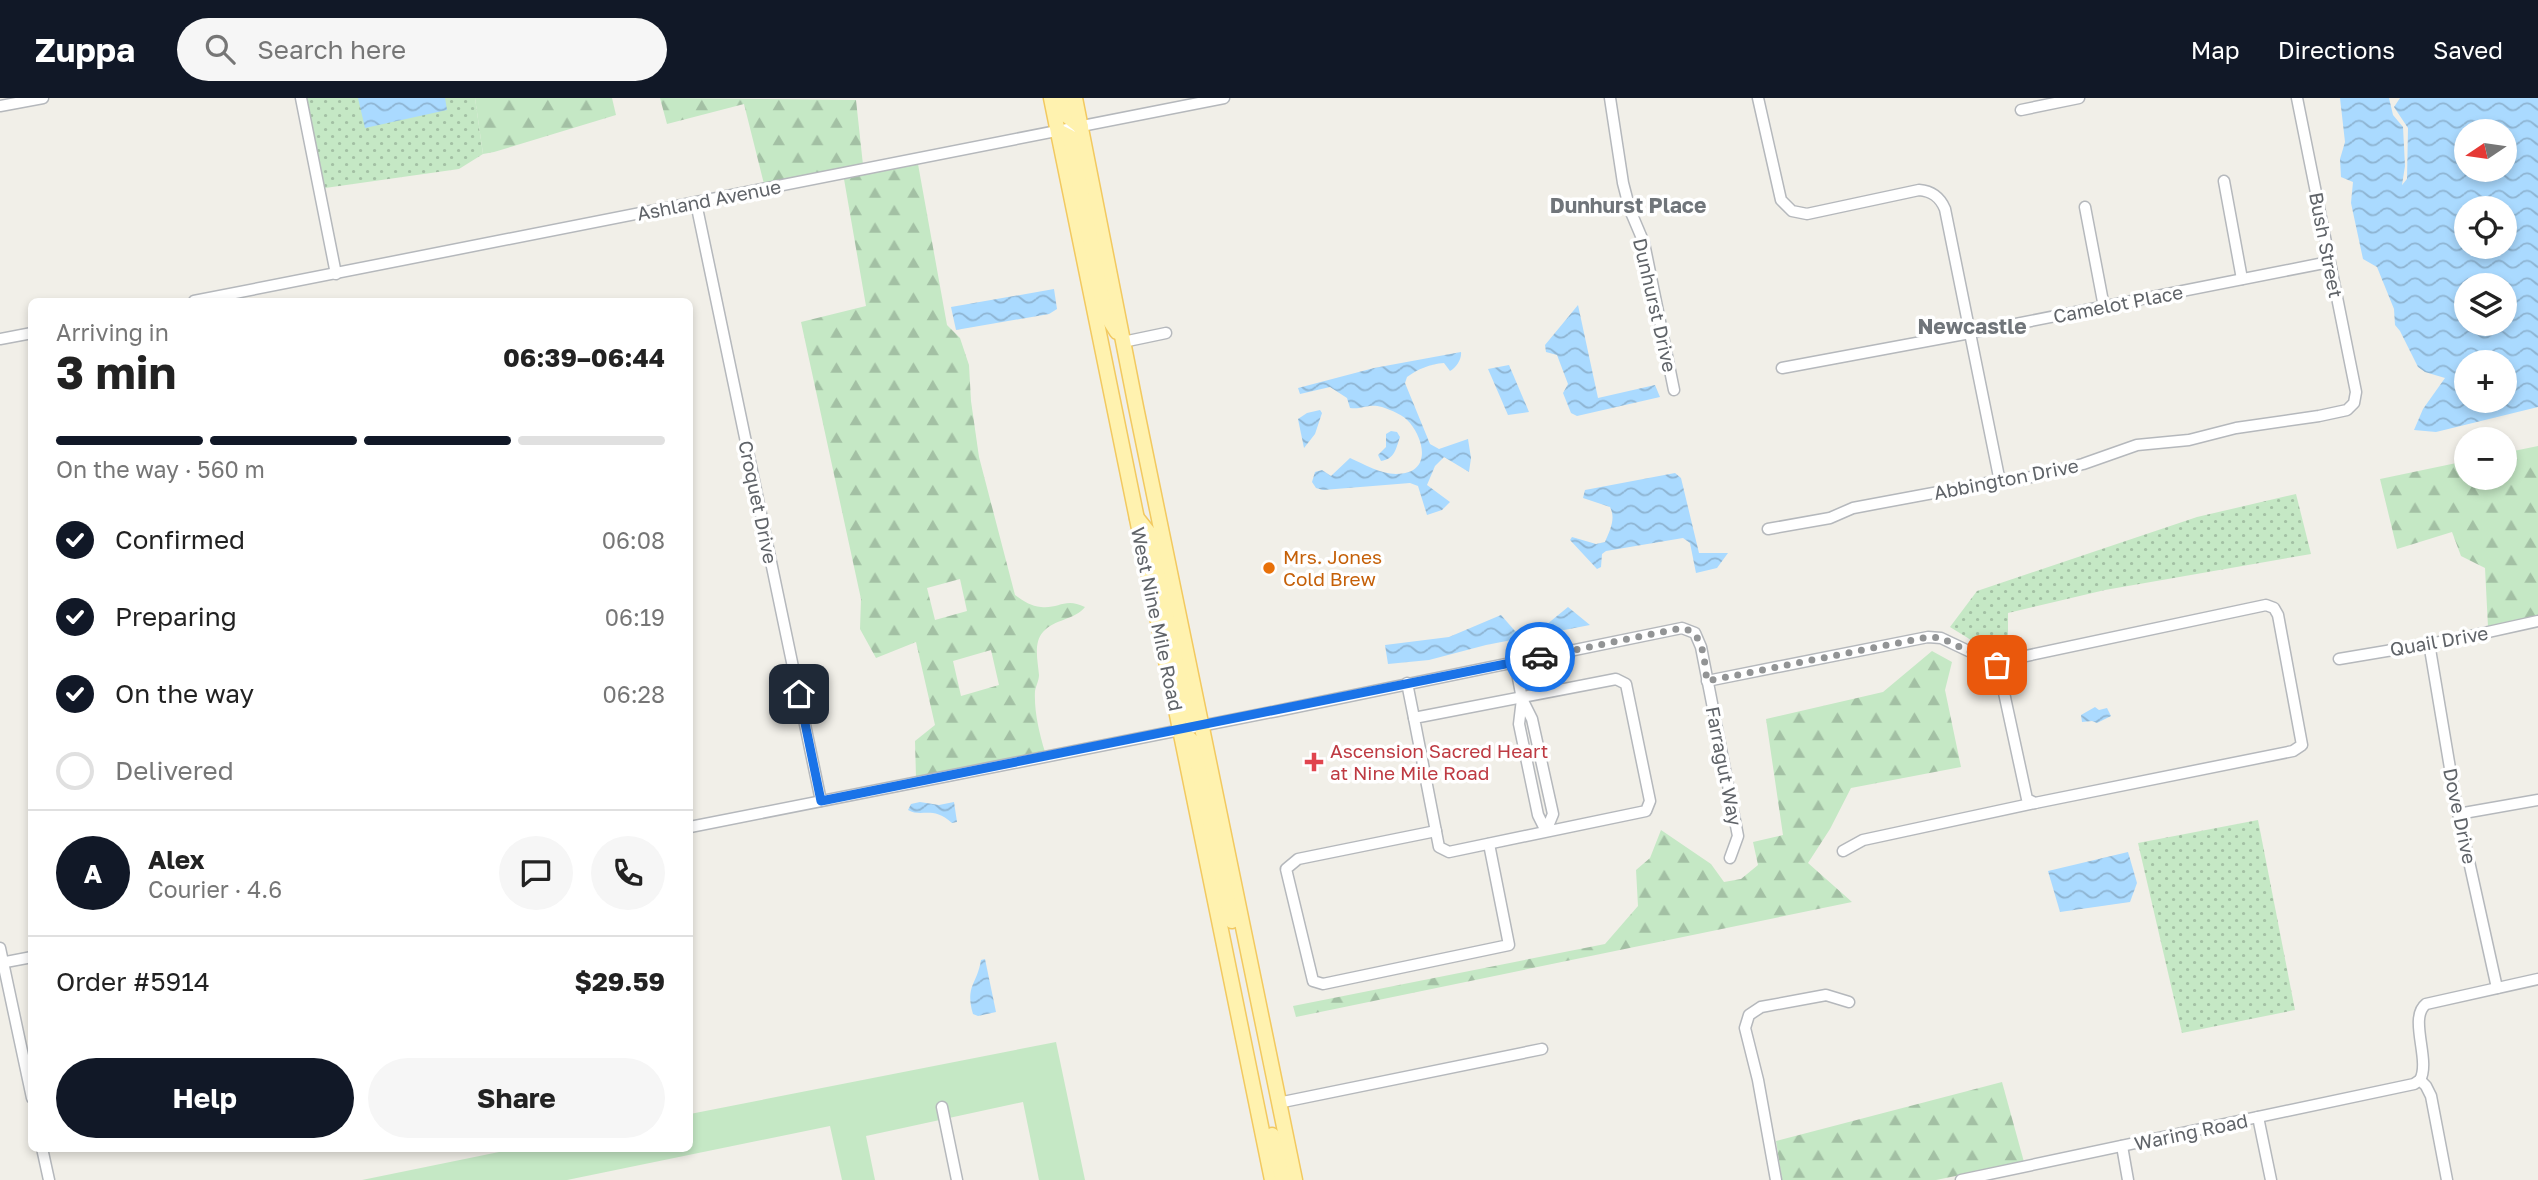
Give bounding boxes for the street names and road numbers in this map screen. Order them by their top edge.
street label: Ashland Avenue [635,174,783,225]
street label: Bush Street [2305,190,2348,300]
street label: Dunhurst Drive [1629,236,1682,374]
street label: Camelot Place [2051,280,2185,327]
street label: Croquet Drive [734,438,783,566]
street label: Abbington Drive [1932,453,2080,504]
street label: West Nine Mile Road [1127,525,1188,713]
street label: Quail Drive [2388,621,2490,660]
street label: Farragut Way [1702,704,1747,828]
street label: Dove Drive [2439,766,2482,866]
street label: Waring Road [2132,1108,2250,1155]

